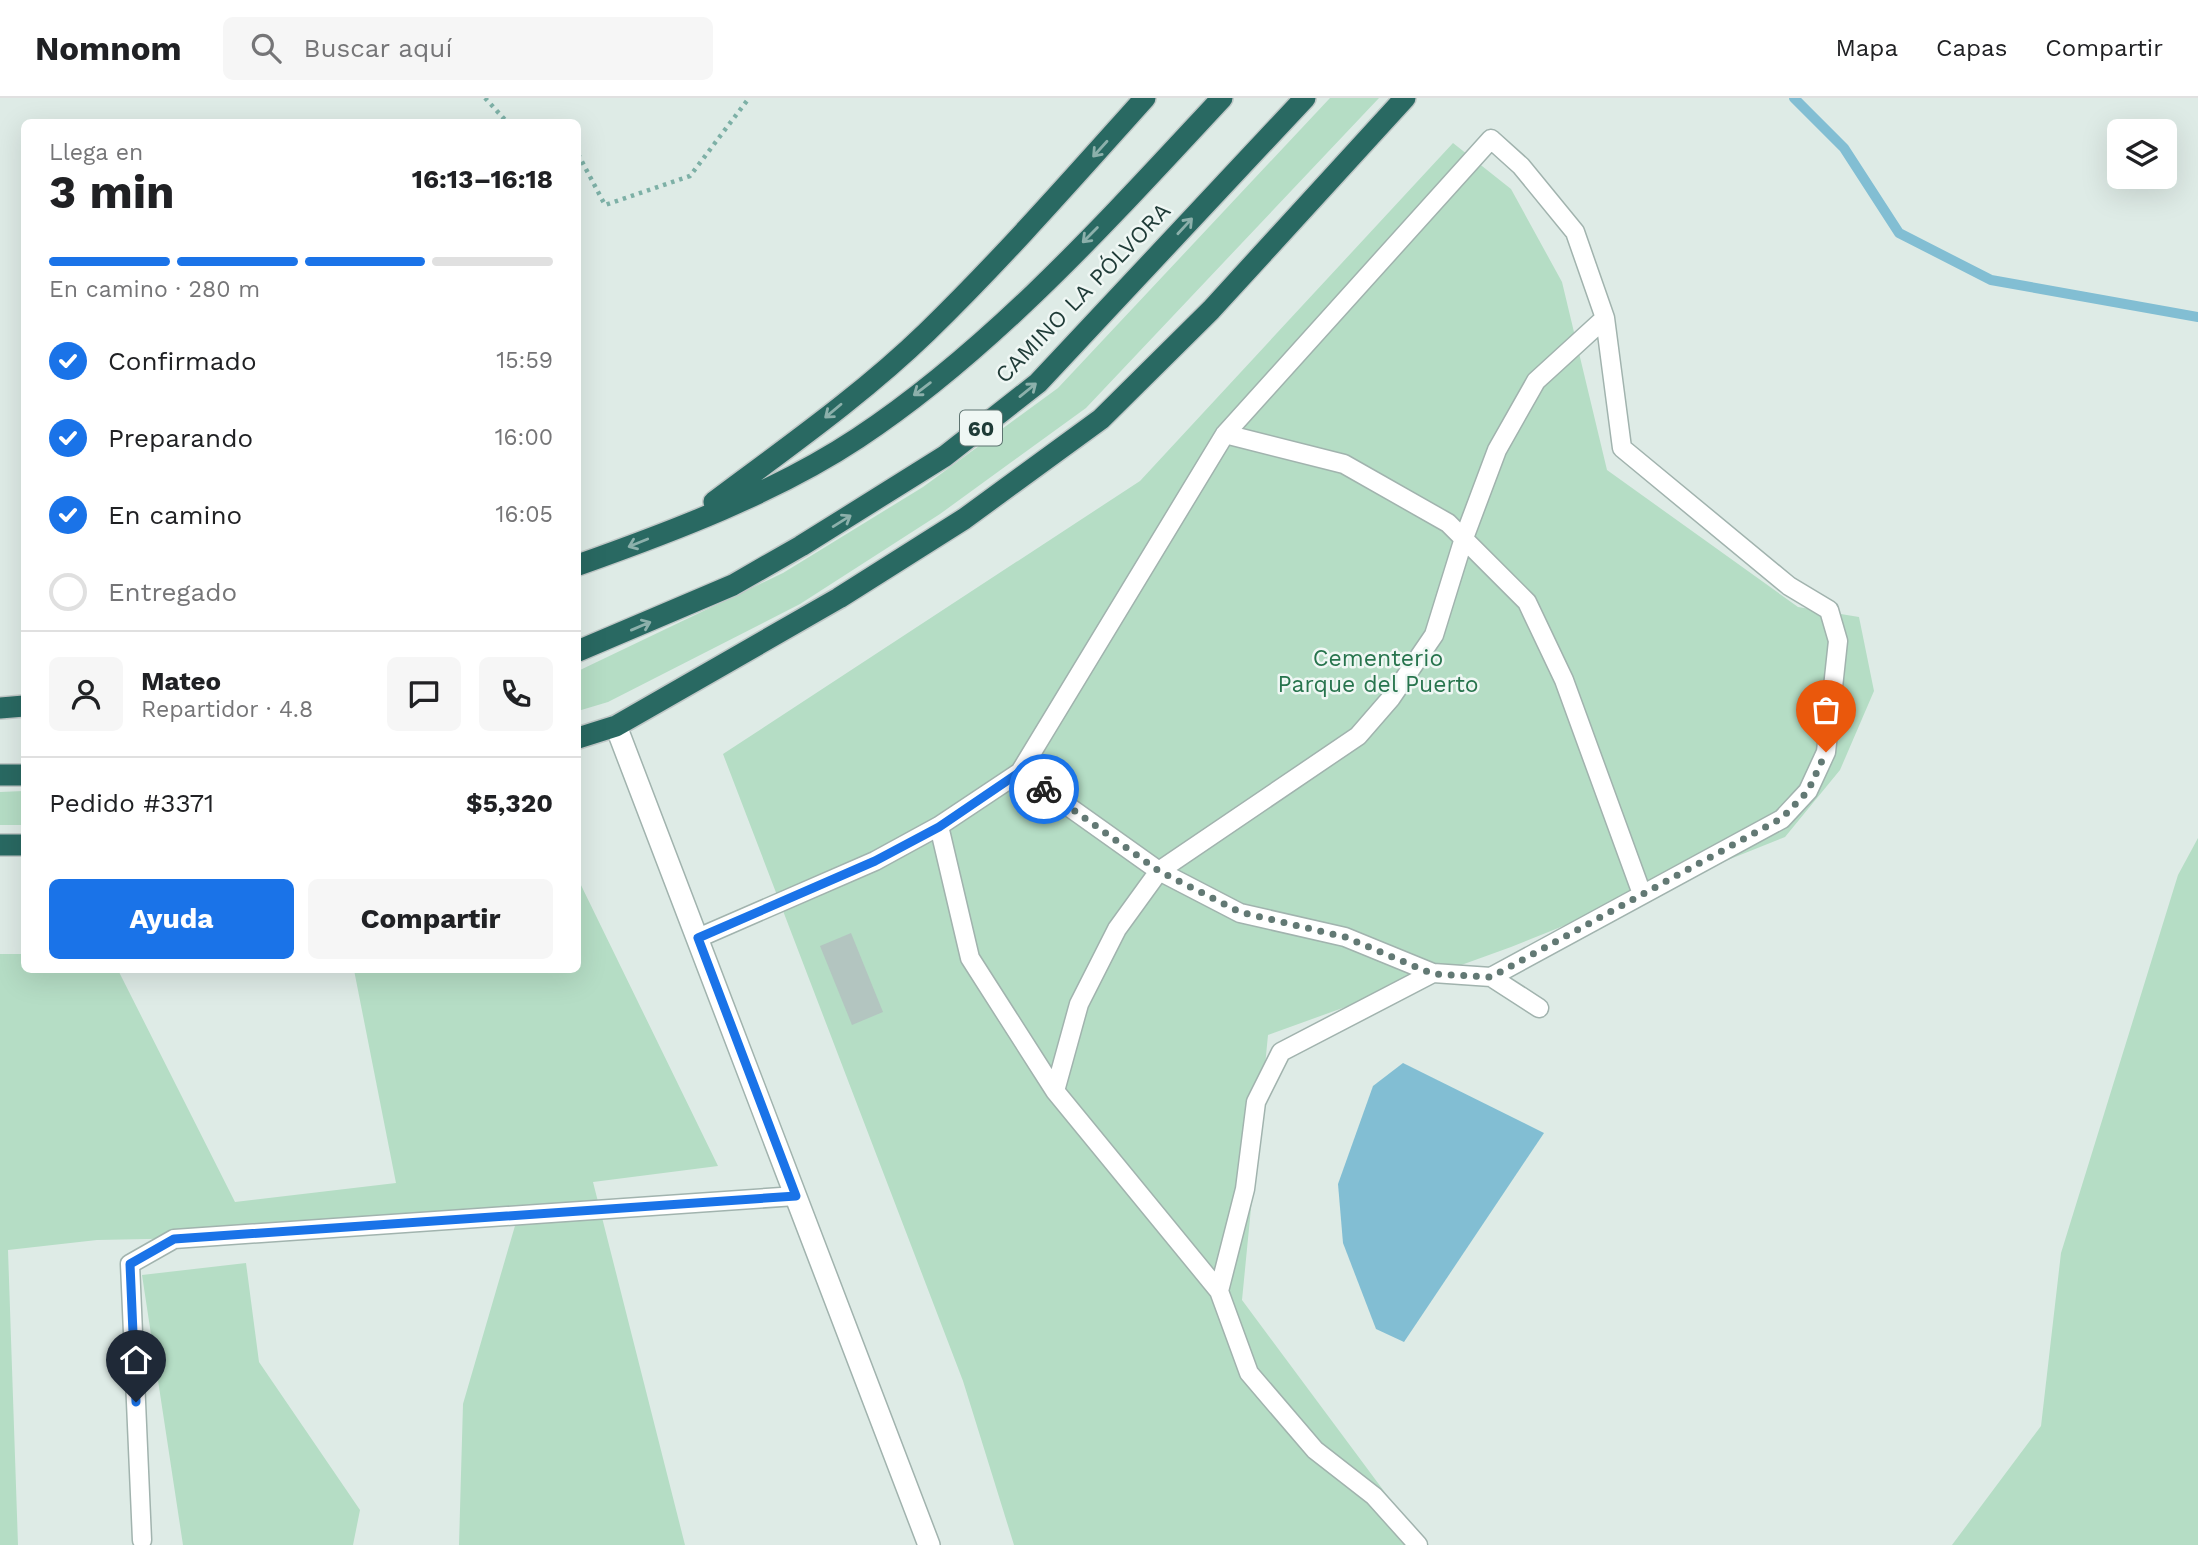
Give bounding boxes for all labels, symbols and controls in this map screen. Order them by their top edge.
search box [223,17,713,80]
text: Nomnom [35,29,181,68]
icon: search [247,29,285,67]
text: Buscar aquí [303,33,452,63]
text: Mapa [1835,34,1898,62]
text: Capas [1936,34,2007,62]
text: Compartir [2045,34,2163,62]
map controls [2107,119,2177,189]
button: layers [2107,119,2177,189]
text: Llega en [49,139,143,166]
one-way arrow [1091,140,1108,157]
text: 16:13–16:18 [412,164,553,194]
text: 3 min [49,165,175,219]
street label: CAMINO LA PÓLVORA [989,197,1176,389]
one-way arrow [1177,217,1193,235]
one-way arrow [1082,227,1099,244]
text: En camino · 280 m [49,276,260,303]
icon: check [49,342,87,380]
text: Confirmado [108,346,257,376]
text: 15:59 [496,347,553,374]
one-way arrow [914,381,932,396]
one-way arrow [1018,383,1037,398]
one-way arrow [825,403,843,419]
road number: 60 [960,410,1002,446]
icon: check [49,419,87,457]
text: Preparando [108,423,253,453]
text: 16:00 [495,424,553,451]
icon: check [49,496,87,534]
text: En camino [108,500,242,530]
text: 16:05 [496,501,553,528]
one-way arrow [832,513,852,527]
one-way arrow [627,537,649,550]
text: Entregado [108,577,237,607]
one-way arrow [630,619,651,632]
park label: Cementerio Parque del Puerto [1277,645,1479,698]
button: person [49,657,123,731]
button: chat [387,657,461,731]
button: phone [479,657,553,731]
text: Mateo [141,666,221,696]
pin [1796,680,1856,752]
icon: bag [1807,691,1845,729]
text: Repartidor · 4.8 [141,696,313,723]
courier [1009,754,1079,824]
icon: bike [1025,770,1063,808]
text: Pedido #3371 [49,788,214,818]
text: $5,320 [466,788,553,818]
button: Ayuda [49,879,294,959]
button: Compartir [308,879,553,959]
pin [106,1330,166,1402]
icon: home [117,1341,155,1379]

